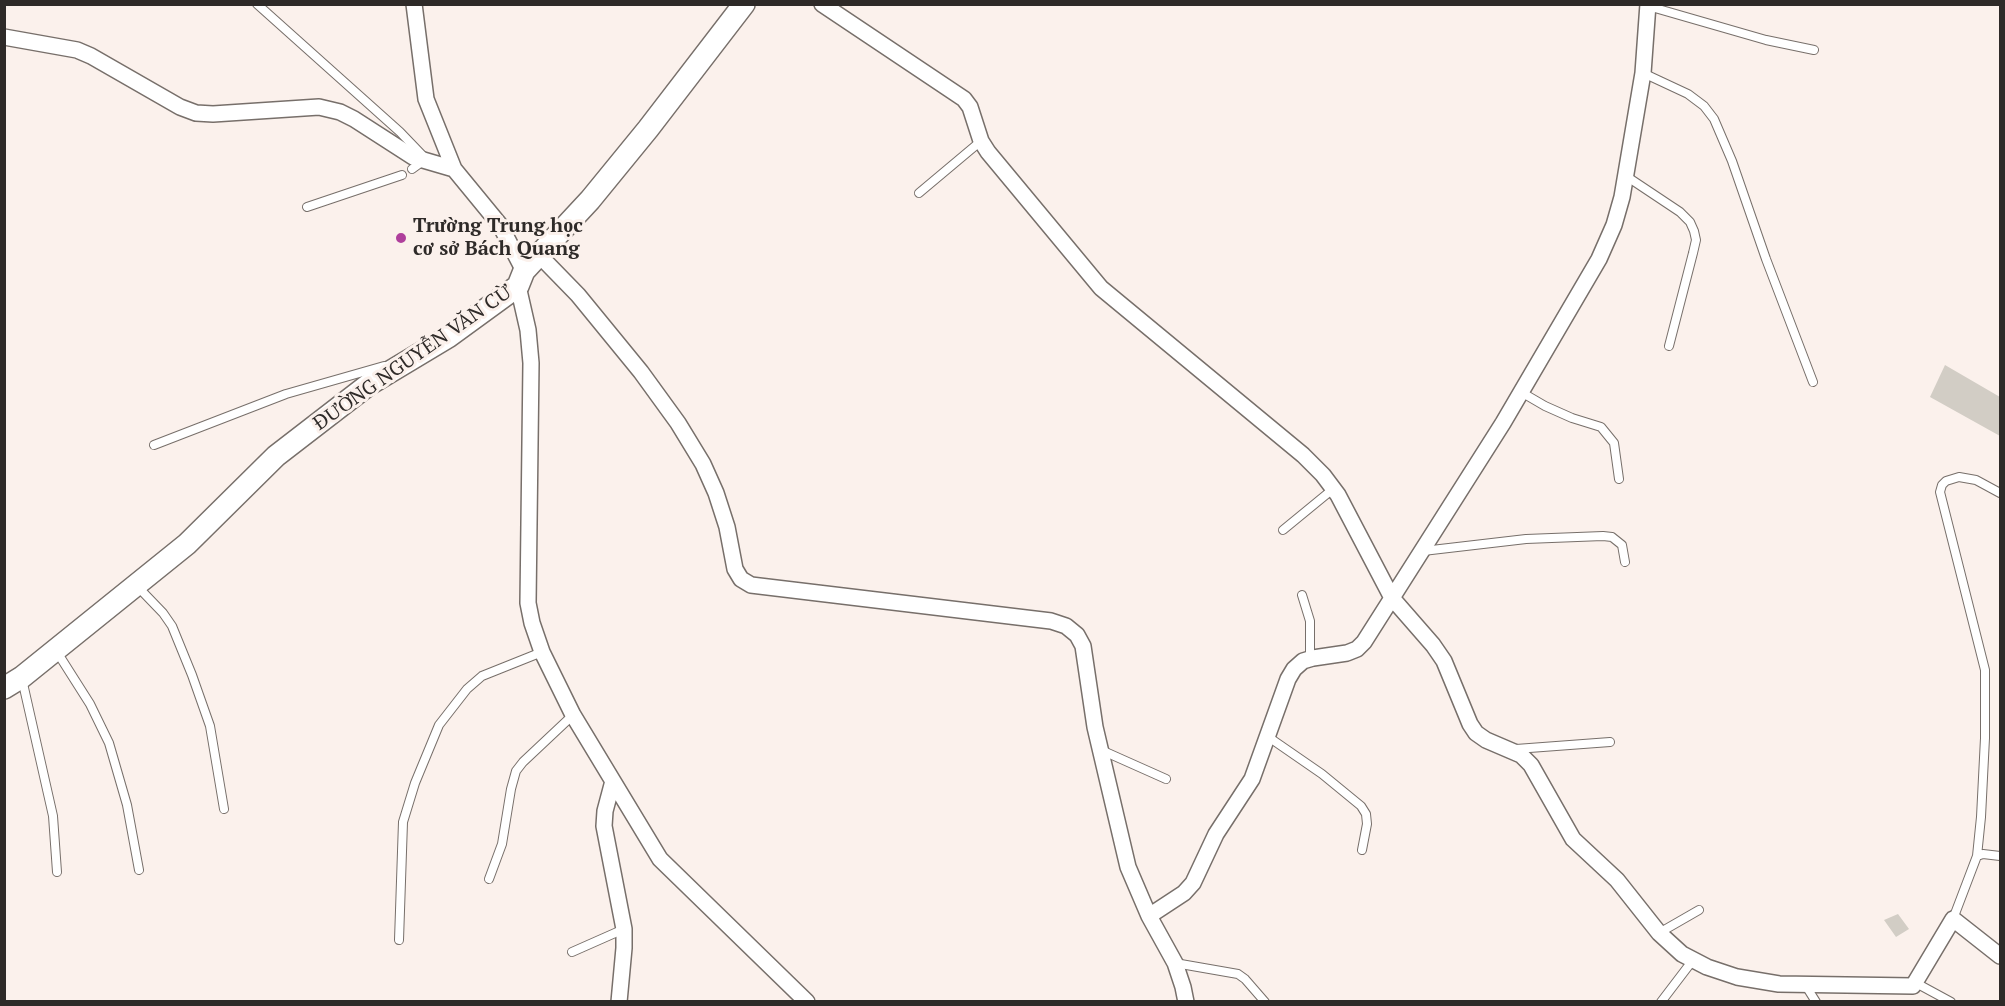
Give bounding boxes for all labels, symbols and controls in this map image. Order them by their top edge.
place label: Trường Trung học cơ sở Bách Quang [413,214,583,261]
marker: Trường Trung học cơ sở Bách Quang [394,231,408,245]
street label: ĐƯỜNG NGUYỄN VĂN CỪ [309,280,517,436]

